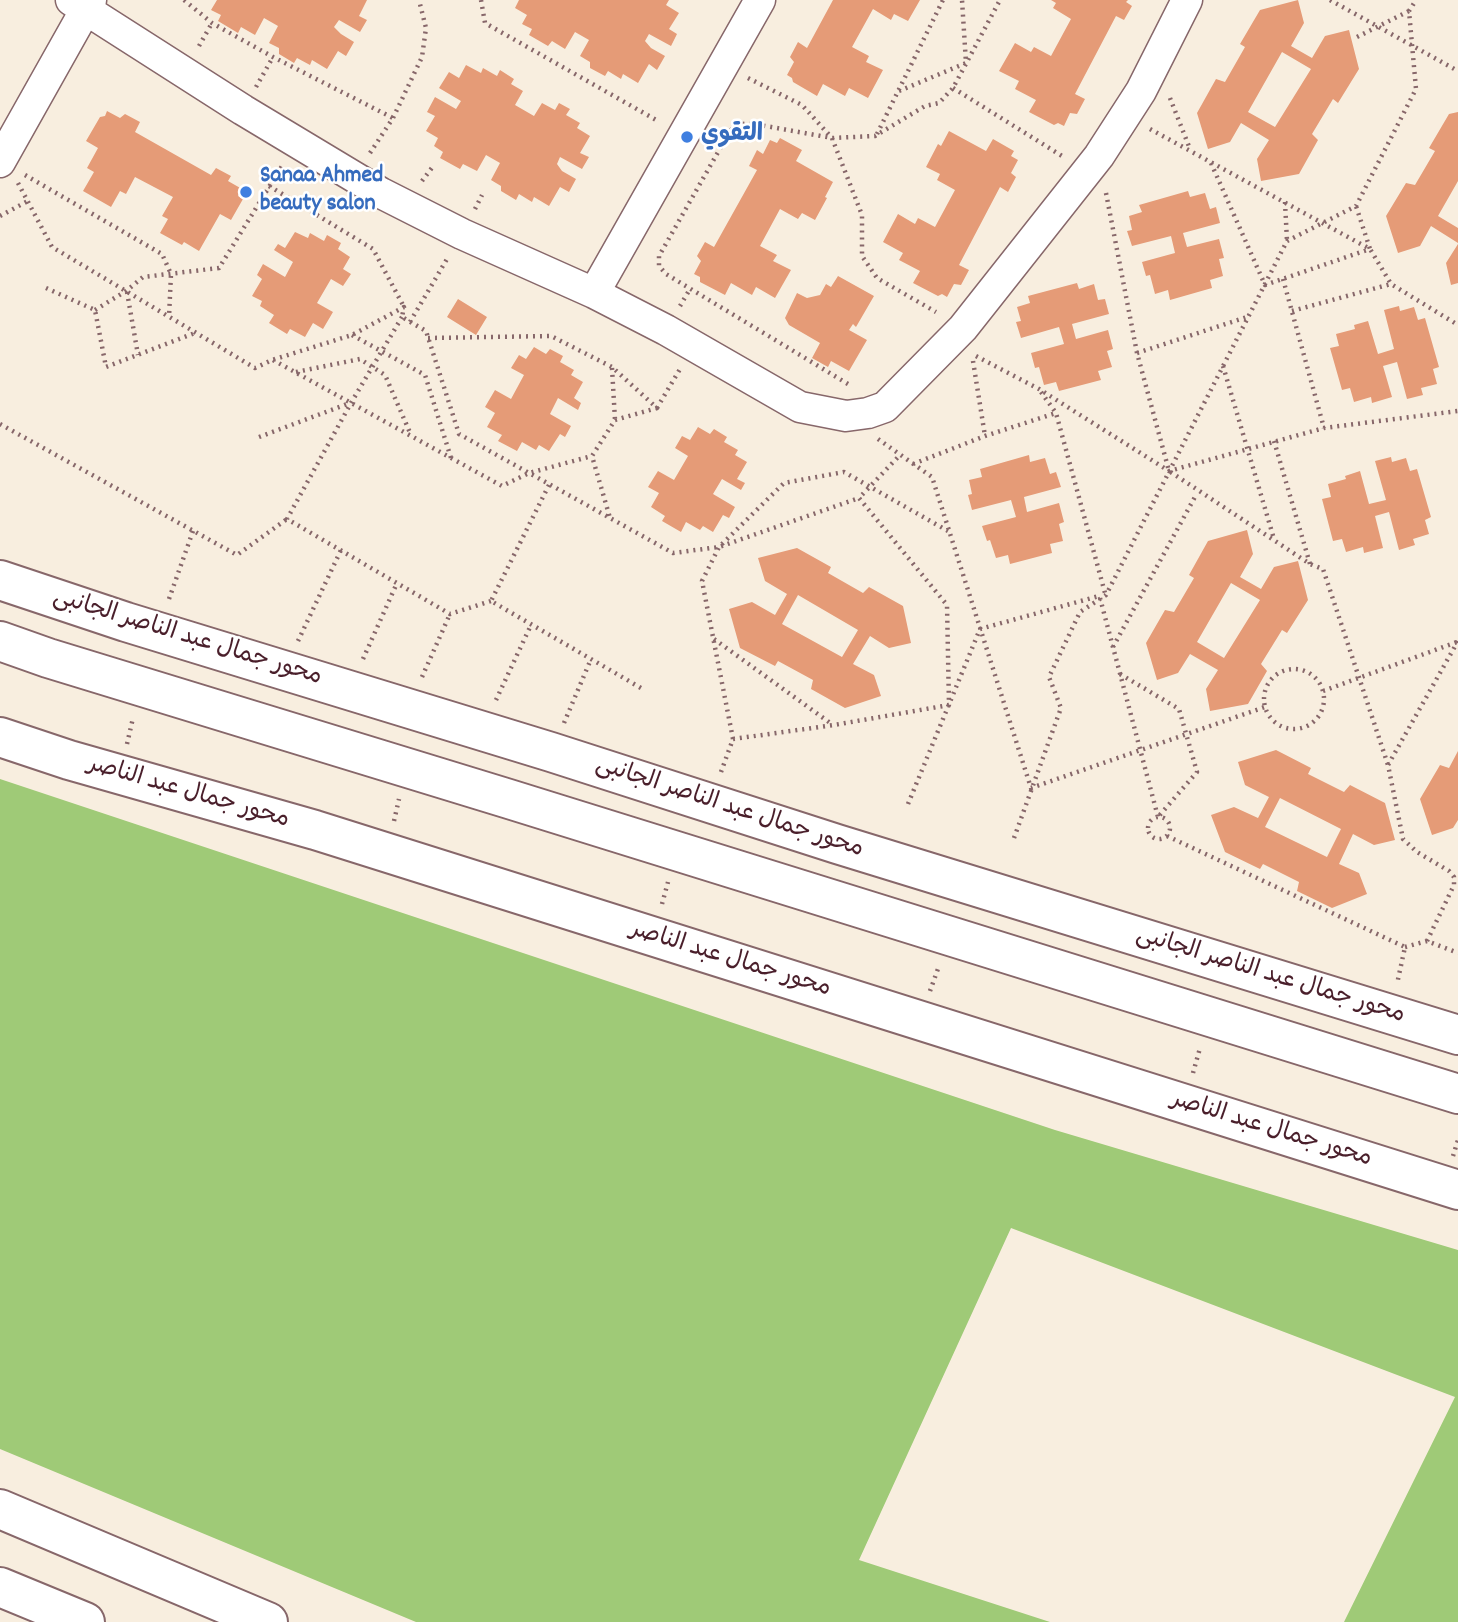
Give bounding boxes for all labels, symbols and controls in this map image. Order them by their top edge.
place label: التقوي [701,123,763,151]
marker: التقوي [679,129,695,145]
place label: Sanaa Ahmed beauty salon [260,164,383,220]
marker: Sanaa Ahmed beauty salon [238,184,254,200]
street label: محور جمال عبد الناصر الجانبى [49,584,325,694]
street label: محور جمال عبد الناصر [84,751,292,837]
street label: محور جمال عبد الناصر الجانبى [591,752,867,866]
street label: محور جمال عبد الناصر [626,917,834,1005]
street label: محور جمال عبد الناصر الجانبى [1132,922,1408,1032]
street label: محور جمال عبد الناصر [1167,1087,1375,1175]

